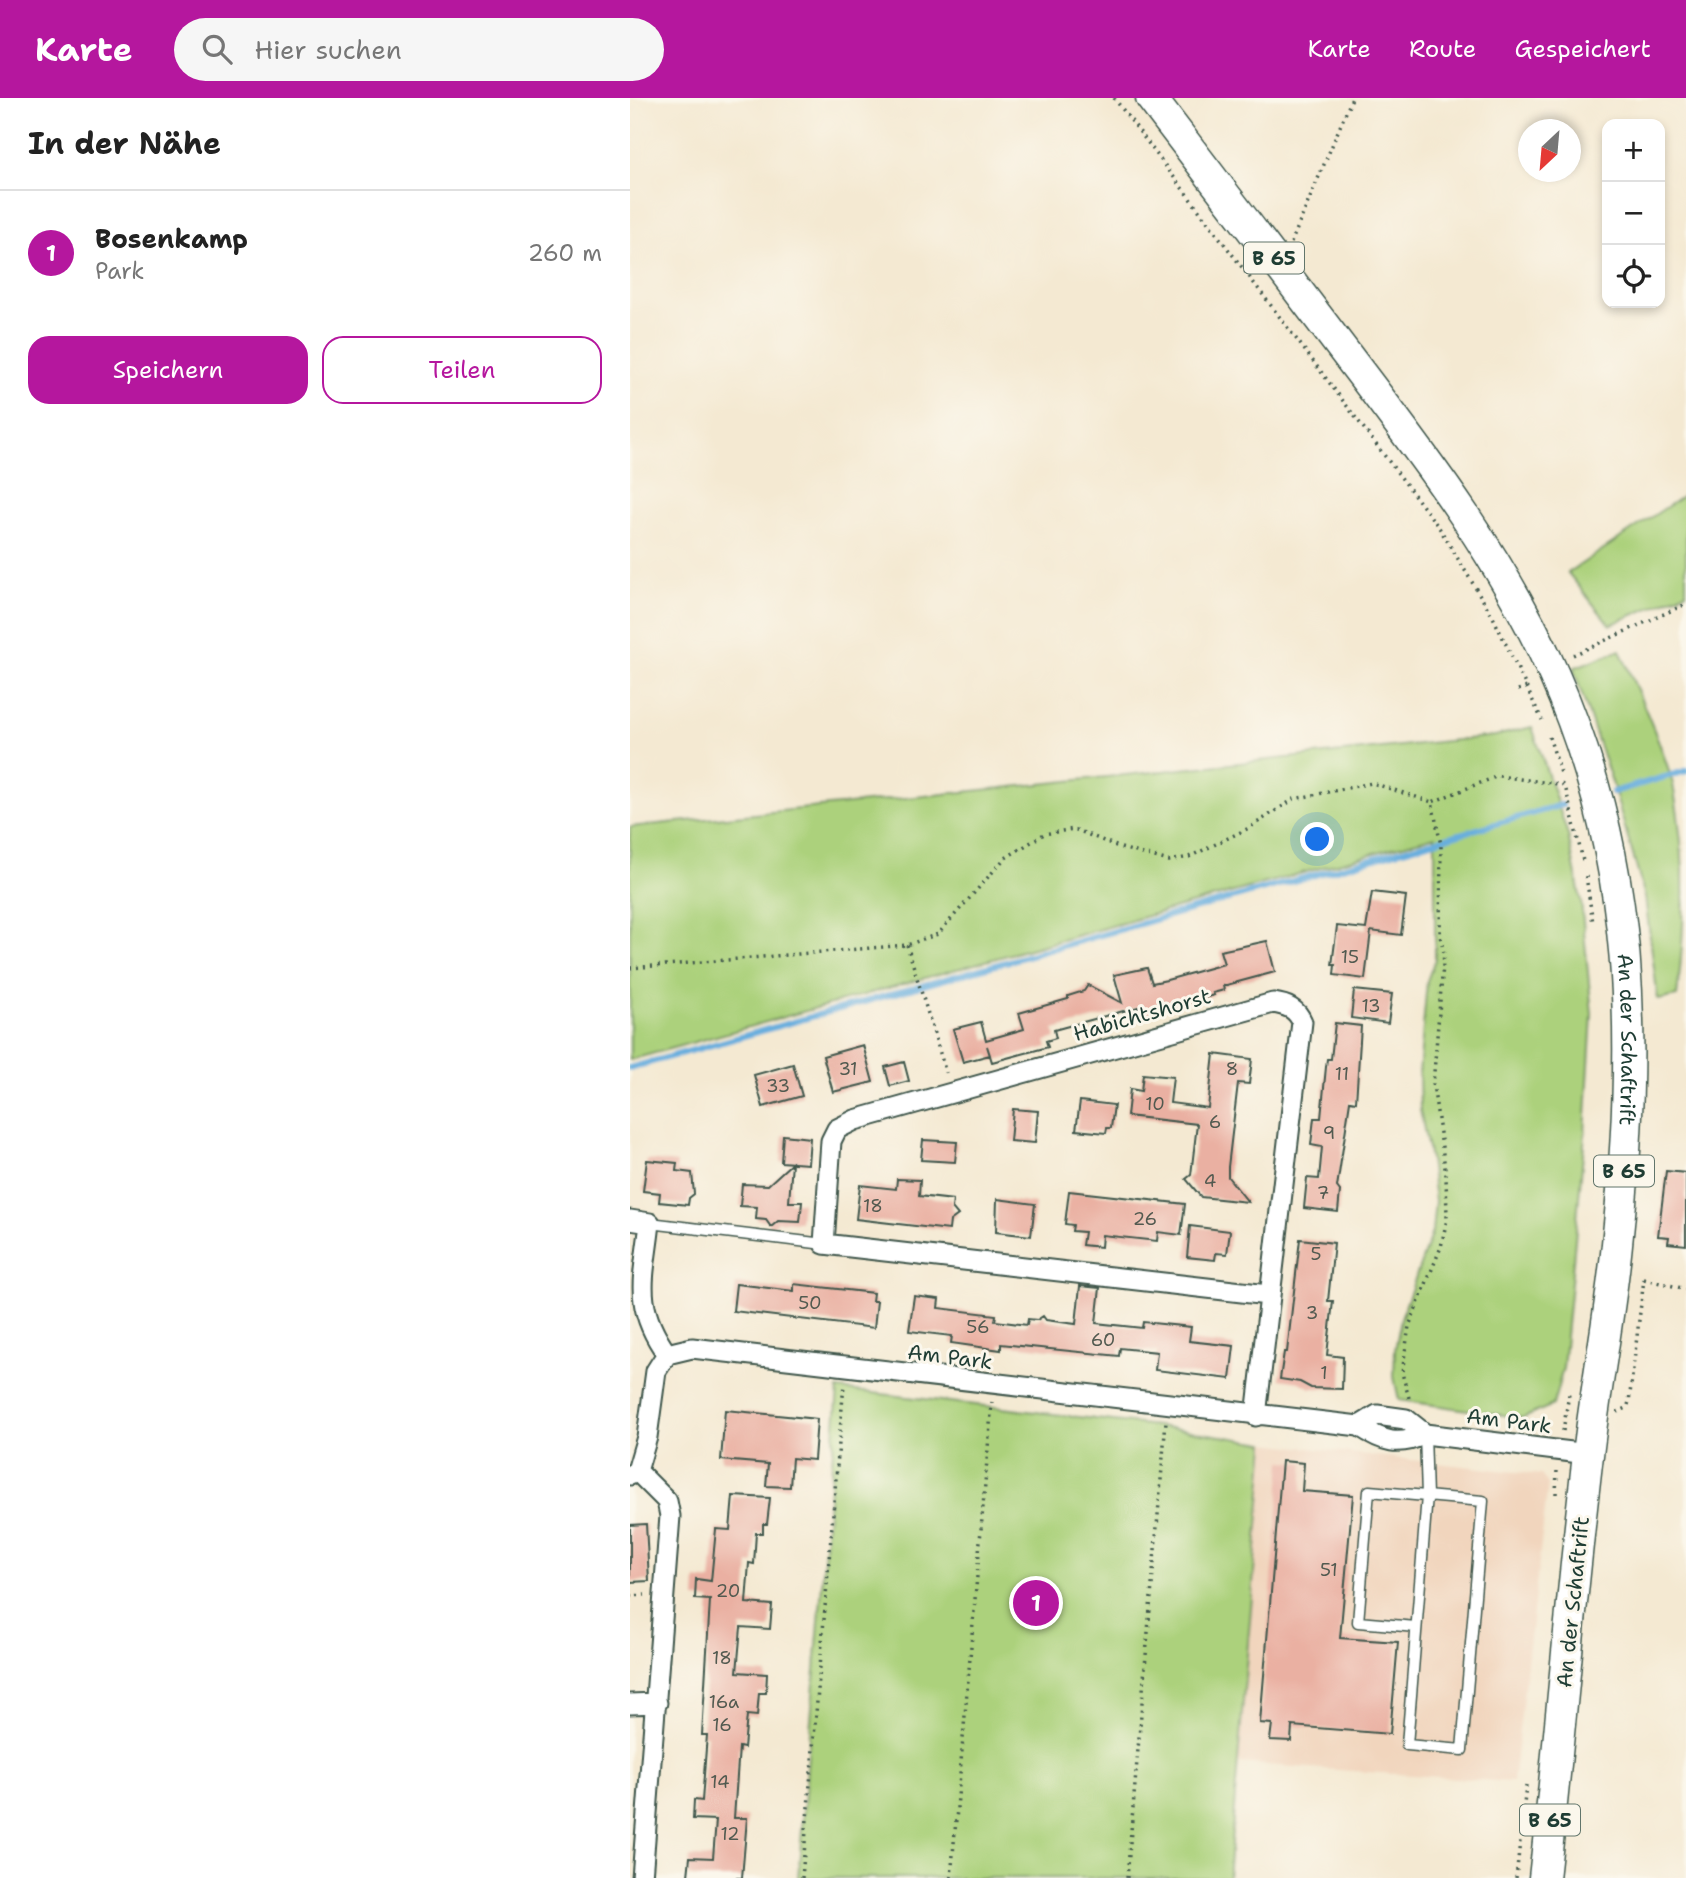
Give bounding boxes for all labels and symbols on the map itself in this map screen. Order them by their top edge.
north arrow [1518,119,1581,182]
road number: B 65 [1244,242,1304,274]
your location [1300,822,1334,856]
house number: 15 [1341,945,1359,969]
street label: An der Schaftrift [1610,952,1642,1126]
street label: Habichtshorst [1070,982,1214,1048]
house number: 13 [1361,994,1381,1018]
house number: 31 [838,1057,858,1081]
house number: 8 [1226,1057,1238,1081]
house number: 11 [1335,1062,1349,1086]
house number: 33 [766,1074,790,1098]
house number: 10 [1145,1092,1165,1116]
house number: 6 [1209,1110,1221,1134]
house number: 9 [1323,1121,1335,1145]
road number: B 65 [1594,1156,1654,1186]
house number: 4 [1204,1169,1216,1193]
house number: 7 [1317,1181,1329,1205]
house number: 18 [863,1194,883,1218]
house number: 26 [1133,1207,1157,1231]
house number: 5 [1310,1242,1322,1266]
house number: 50 [798,1291,822,1315]
house number: 3 [1306,1301,1318,1325]
house number: 56 [966,1315,990,1339]
house number: 60 [1091,1328,1115,1352]
street label: Am Park [906,1338,994,1376]
house number: 1 [1320,1361,1328,1385]
street label: Am Park [1465,1402,1553,1440]
street label: An der Schaftrift [1550,1515,1596,1689]
house number: 51 [1320,1558,1338,1582]
pin: 1 [1013,1577,1059,1629]
house number: 20 [716,1579,740,1603]
house number: 18 [712,1646,732,1670]
house number: 16a [709,1690,739,1714]
house number: 16 [712,1713,732,1737]
house number: 14 [710,1770,730,1794]
road number: B 65 [1520,1804,1580,1836]
house number: 12 [720,1822,740,1846]

